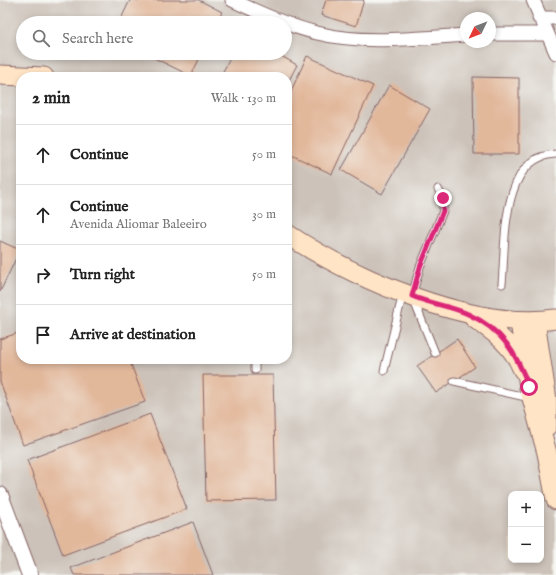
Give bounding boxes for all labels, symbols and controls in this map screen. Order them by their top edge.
north arrow [460,12,496,48]
search box [16,16,292,60]
icon: search [30,27,52,49]
text: Search here [62,29,133,48]
text: 2 min [32,88,70,109]
text: Walk · 130 m [211,90,276,107]
icon: ahead [32,144,54,166]
text: Continue [70,145,128,164]
text: 50 m [252,146,276,163]
route end [434,189,452,207]
text: Continue [70,197,128,216]
icon: ahead [32,204,54,226]
text: 30 m [252,206,276,223]
text: Avenida Aliomar Baleeiro [70,216,207,233]
icon: right [32,264,54,286]
text: Turn right [70,265,135,284]
text: 50 m [252,266,276,283]
icon: arrive [32,324,54,346]
text: Arrive at destination [70,325,196,344]
route start [520,378,538,396]
map controls [508,491,544,563]
button: + [508,491,544,527]
button: − [508,527,544,563]

